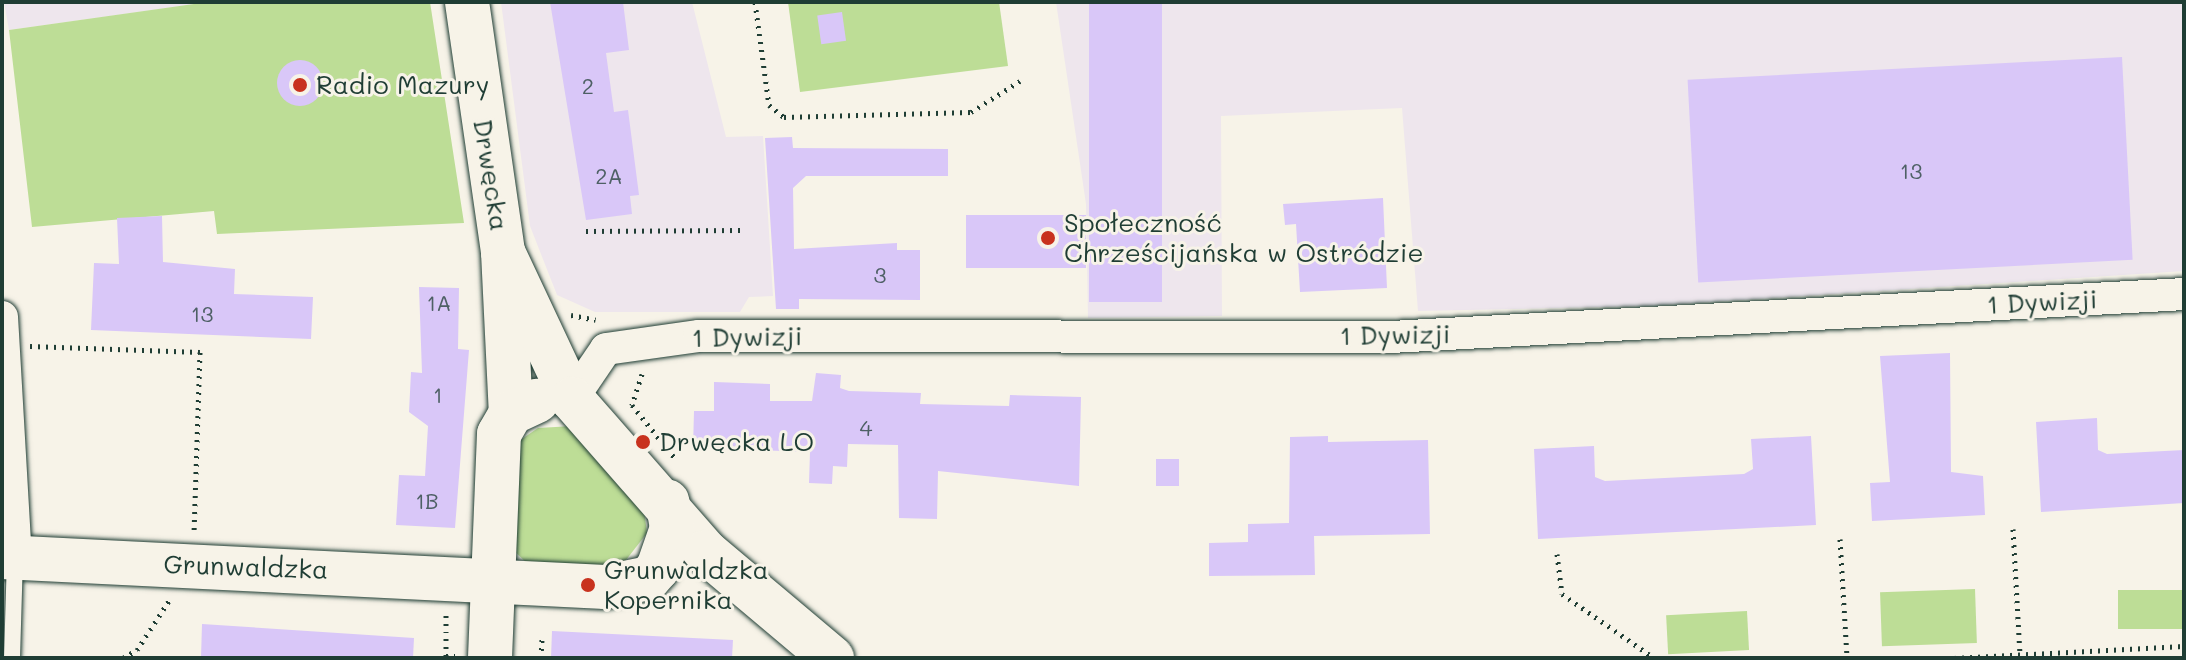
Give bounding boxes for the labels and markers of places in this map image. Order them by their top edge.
place label: Radio Mazury [316,69,489,101]
marker: Radio Mazury [291,76,309,94]
place label: Społeczność Chrześcijańska w Ostródzie [1064,207,1424,268]
marker: Społeczność Chrześcijańska w Ostródzie [1039,229,1057,247]
place label: Drwęcka LO [659,426,814,458]
marker: Drwęcka LO [634,433,652,451]
place label: Grunwaldzka Kopernika [604,554,769,616]
marker: Grunwaldzka Kopernika [579,576,597,594]

